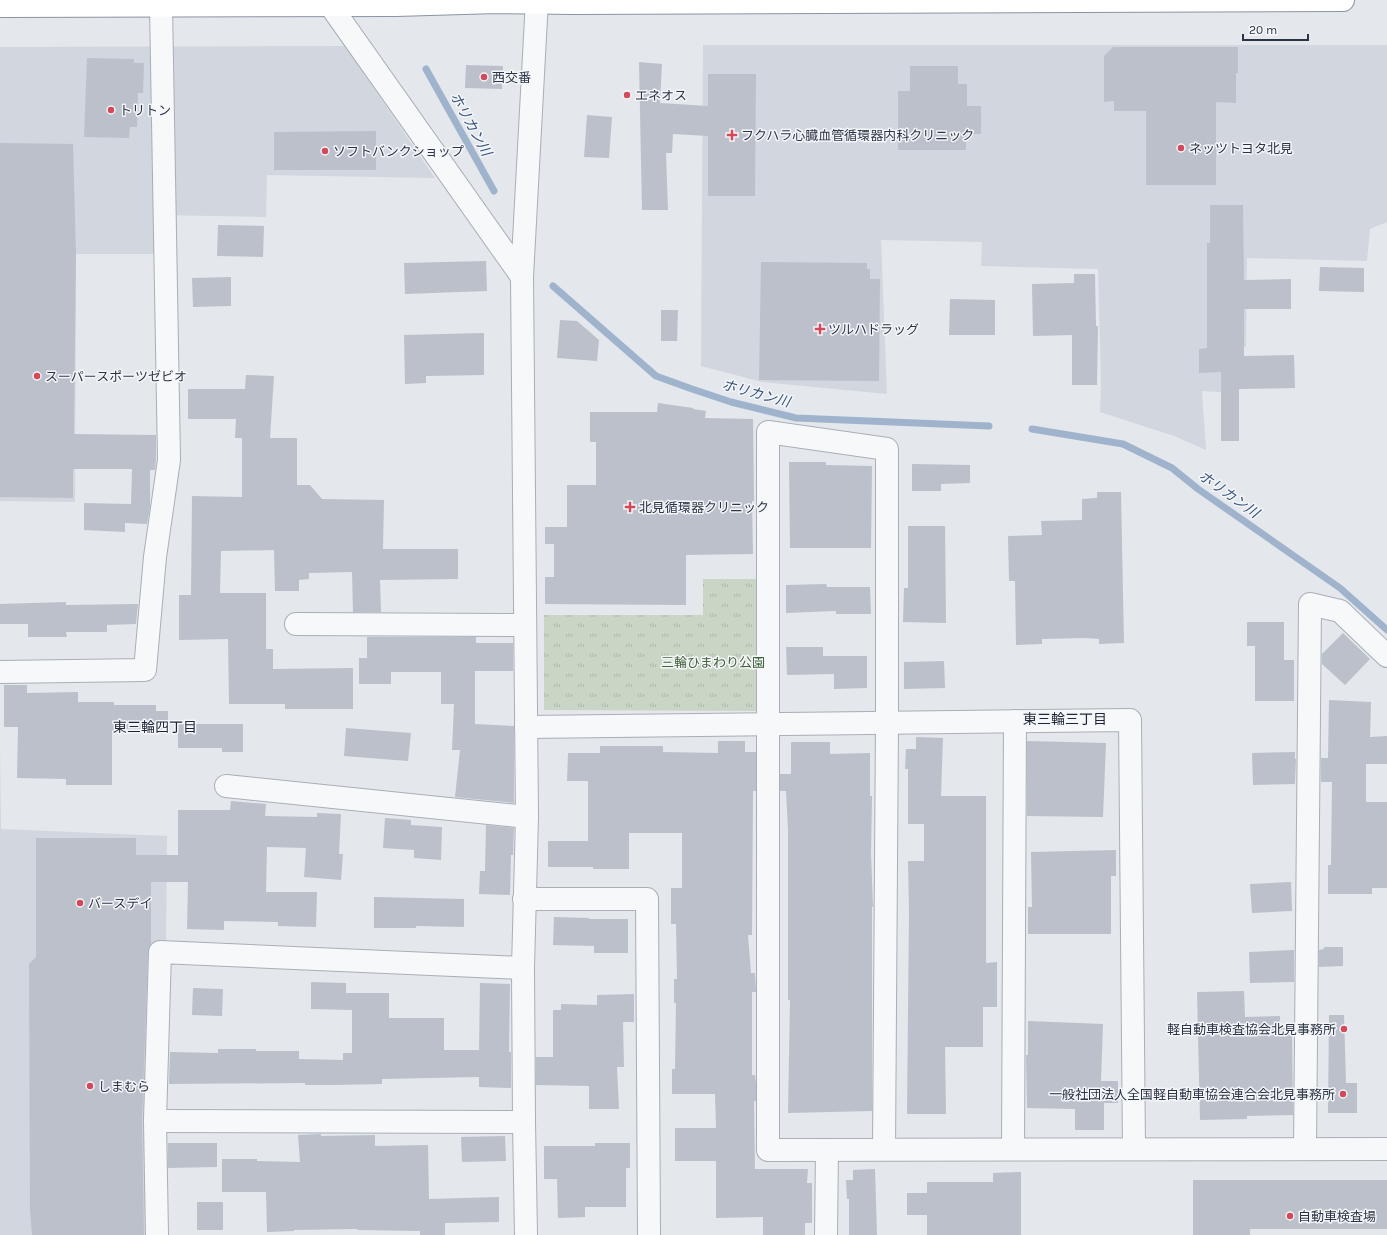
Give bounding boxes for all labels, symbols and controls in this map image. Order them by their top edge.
scale bar [1243,16,1308,42]
text: 20 m [1249,23,1277,37]
place label: 西交番 [492,70,531,85]
marker: 西交番 [479,72,489,82]
place label: エネオス [635,88,687,103]
water label: ホリカン川 [446,90,496,161]
marker: エネオス [622,90,632,100]
place label: トリトン [119,103,171,118]
marker: トリトン [106,105,116,115]
place label: フクハラ心臓血管循環器内科クリニック [741,128,974,143]
marker: フクハラ心臓血管循環器内科クリニック [726,129,738,141]
place label: ネッツトヨタ北見 [1189,141,1293,156]
marker: ネッツトヨタ北見 [1176,143,1186,153]
place label: ソフトバンクショップ [333,144,464,159]
marker: ソフトバンクショップ [320,146,330,156]
place label: ツルハドラッグ [828,322,919,337]
marker: ツルハドラッグ [815,324,825,334]
place label: スーパースポーツゼビオ [45,369,187,384]
marker: スーパースポーツゼビオ [32,371,42,381]
water label: ホリカン川 [720,376,794,411]
water label: ホリカン川 [1195,467,1264,523]
place label: 北見循環器クリニック [639,500,769,515]
marker: 北見循環器クリニック [624,501,636,513]
park label: 三輪ひまわり公園 [661,655,765,670]
district label: 東三輪三丁目 [1023,711,1107,728]
district label: 東三輪四丁目 [113,719,197,736]
place label: バースデイ [88,896,152,911]
marker: バースデイ [75,898,85,908]
place label: 軽自動車検査協会北見事務所 [1167,1022,1336,1037]
marker: 軽自動車検査協会北見事務所 [1339,1024,1349,1034]
place label: しまむら [98,1079,150,1094]
marker: しまむら [85,1081,95,1091]
place label: 一般社団法人全国軽自動車協会連合会北見事務所 [1049,1087,1335,1102]
marker: 一般社団法人全国軽自動車協会連合会北見事務所 [1338,1089,1348,1099]
place label: 自動車検査場 [1298,1209,1376,1224]
marker: 自動車検査場 [1285,1211,1295,1221]

